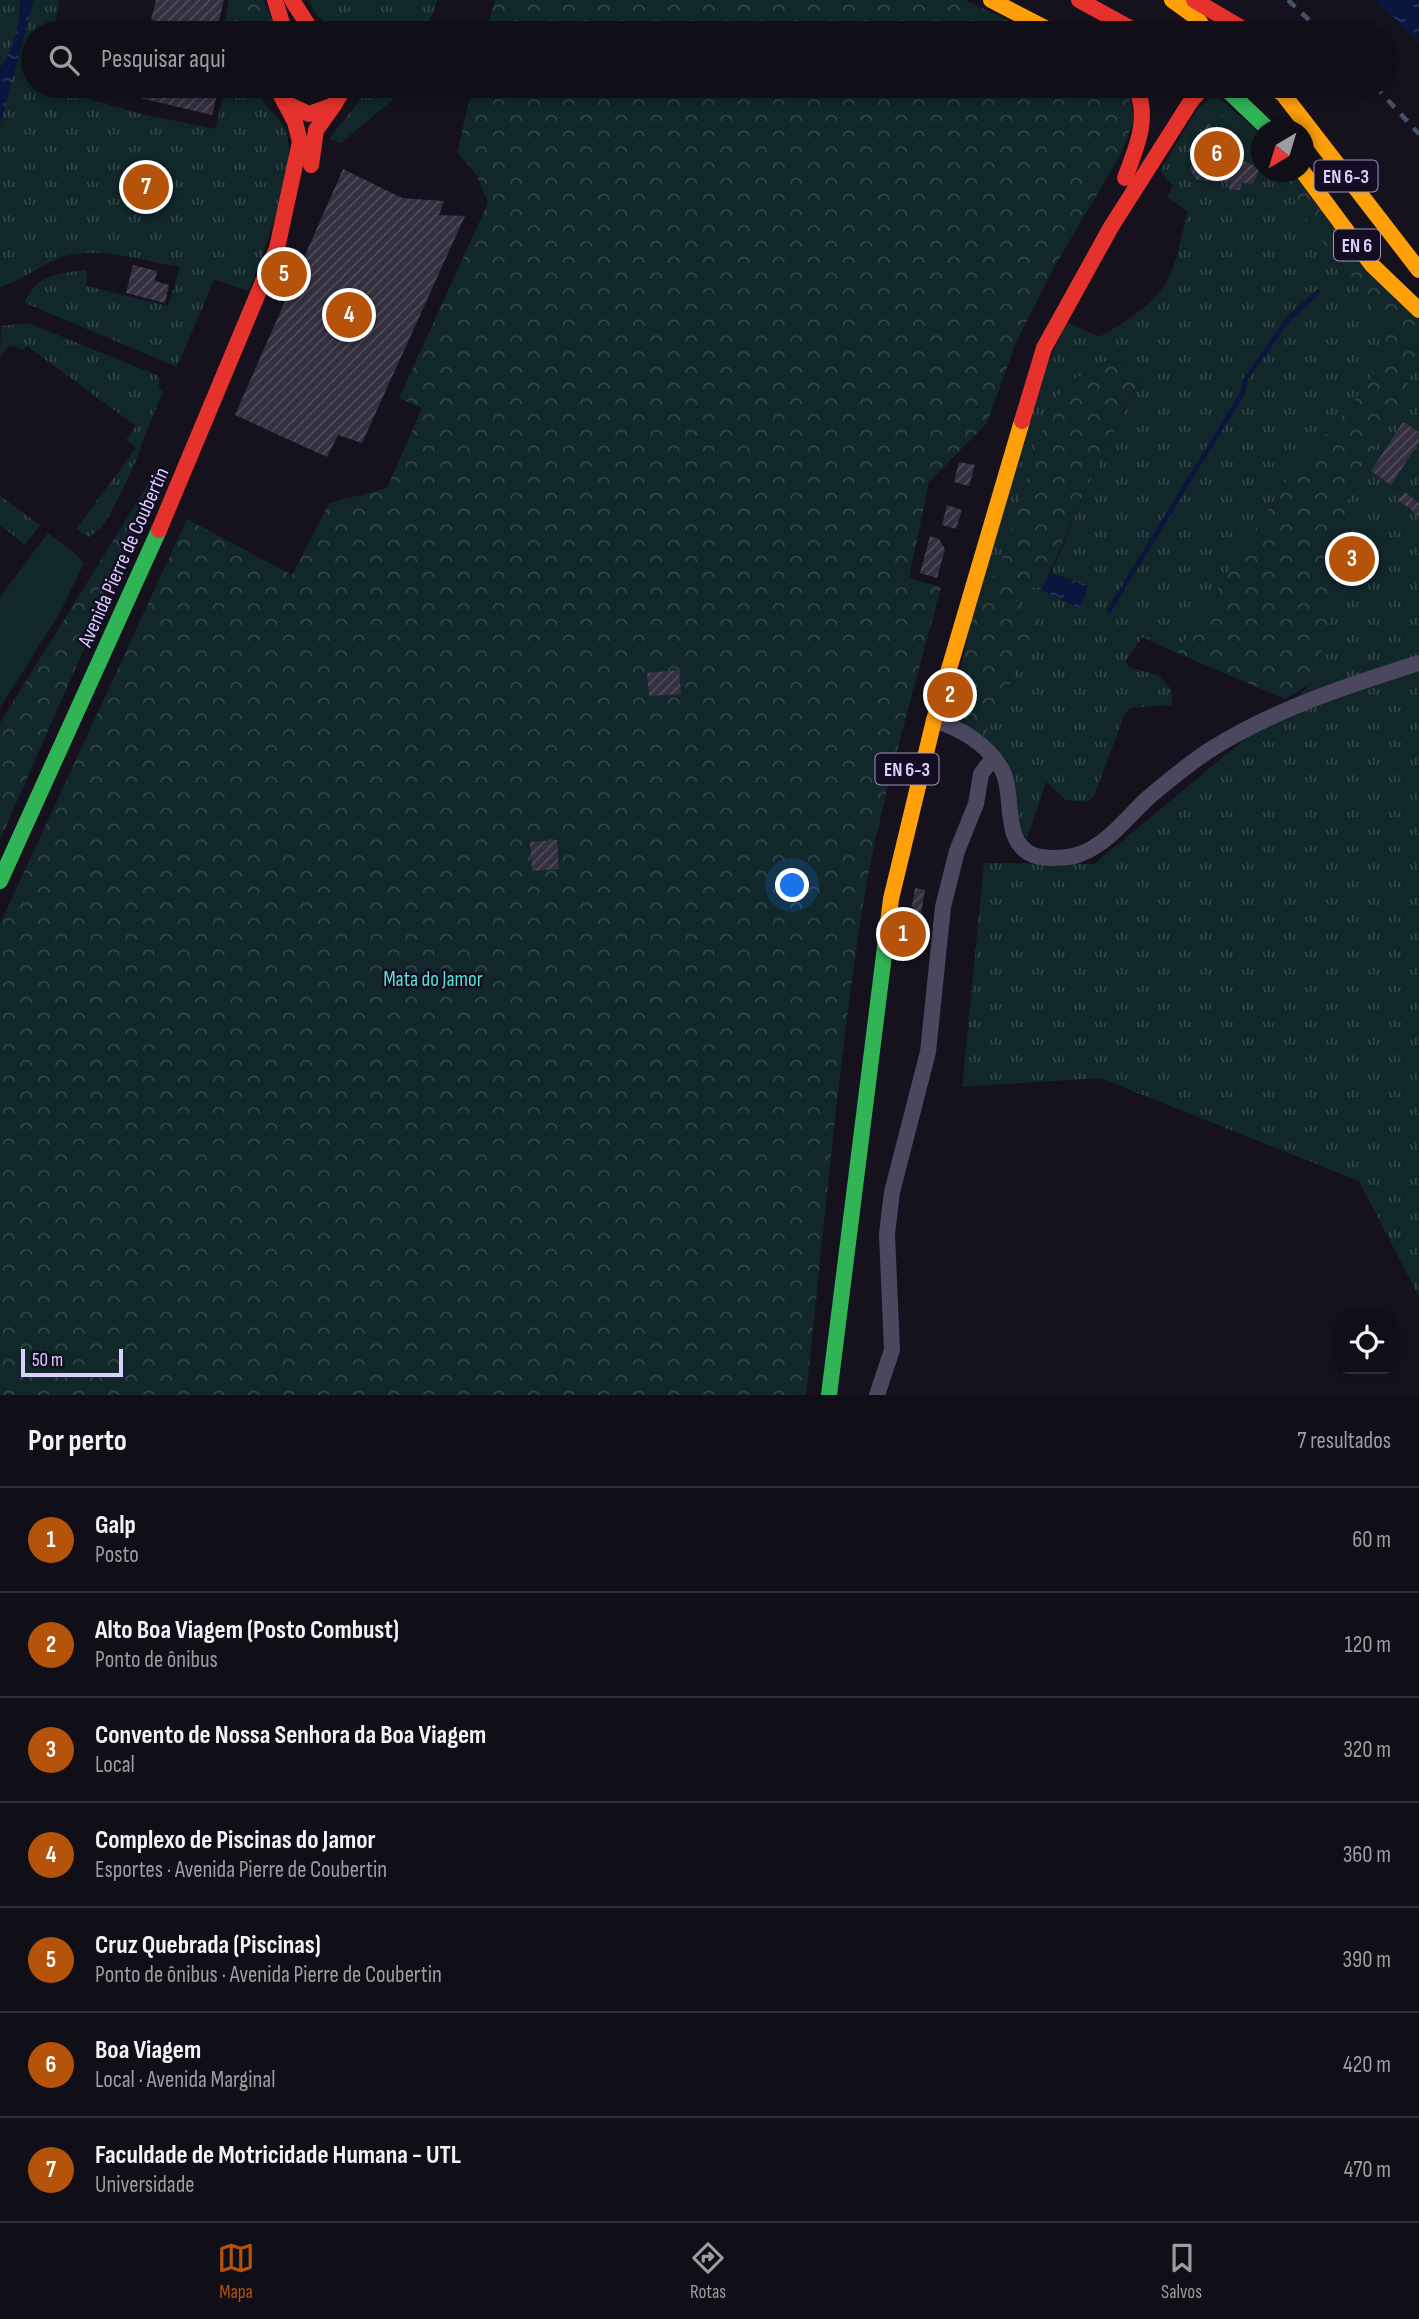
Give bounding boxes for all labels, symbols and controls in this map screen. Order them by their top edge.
search box [21,21,1398,98]
icon: search [45,41,83,79]
text: Pesquisar aqui [101,44,226,75]
north arrow [1251,119,1314,182]
pin: 6 [1194,128,1240,180]
road number: EN 6-3 [1314,160,1378,192]
pin: 7 [123,161,169,213]
road number: EN 6 [1334,230,1380,260]
pin: 5 [261,248,307,300]
pin: 4 [326,289,372,341]
street label: Avenida Pierre de Coubertin [72,464,174,652]
pin: 3 [1329,533,1375,585]
pin: 2 [927,669,973,721]
road number: EN 6-3 [876,754,939,784]
your location [775,868,809,902]
pin: 1 [880,908,926,960]
park label: Mata do Jamor [383,967,483,992]
map controls [1335,1311,1398,1374]
button: locate [1335,1311,1398,1374]
scale bar [21,1346,122,1378]
text: 50 m [32,1349,63,1372]
text: Por perto [28,1423,127,1459]
text: 7 resultados [1297,1427,1391,1455]
text: Galp [95,1510,136,1541]
text: 1 [46,1526,56,1554]
text: 60 m [1352,1526,1391,1554]
text: Posto [95,1541,139,1569]
text: Alto Boa Viagem (Posto Combust) [95,1615,399,1646]
text: 2 [46,1631,56,1659]
text: 120 m [1345,1631,1391,1659]
text: Ponto de ônibus [95,1646,218,1674]
text: Convento de Nossa Senhora da Boa Viagem [95,1720,486,1751]
text: 3 [46,1736,56,1764]
text: 320 m [1343,1736,1391,1764]
text: Local [95,1751,135,1779]
text: Complexo de Piscinas do Jamor [95,1825,376,1856]
text: 4 [46,1841,56,1869]
text: 360 m [1343,1841,1391,1869]
text: Esportes · Avenida Pierre de Coubertin [95,1856,387,1884]
text: Cruz Quebrada (Piscinas) [95,1930,321,1961]
text: 5 [46,1946,56,1974]
text: 390 m [1342,1946,1391,1974]
text: Ponto de ônibus · Avenida Pierre de Coubertin [95,1961,442,1989]
text: Boa Viagem [95,2035,201,2066]
text: 6 [46,2051,56,2079]
text: 420 m [1343,2051,1391,2079]
text: Local · Avenida Marginal [95,2066,275,2094]
text: Faculdade de Motricidade Humana - UTL [95,2140,461,2171]
text: 7 [46,2156,56,2184]
text: 470 m [1344,2156,1391,2184]
text: Universidade [95,2171,195,2199]
tab: Mapa [217,2239,255,2304]
tab: Rotas [689,2239,727,2304]
tab: Salvos [1161,2239,1202,2304]

